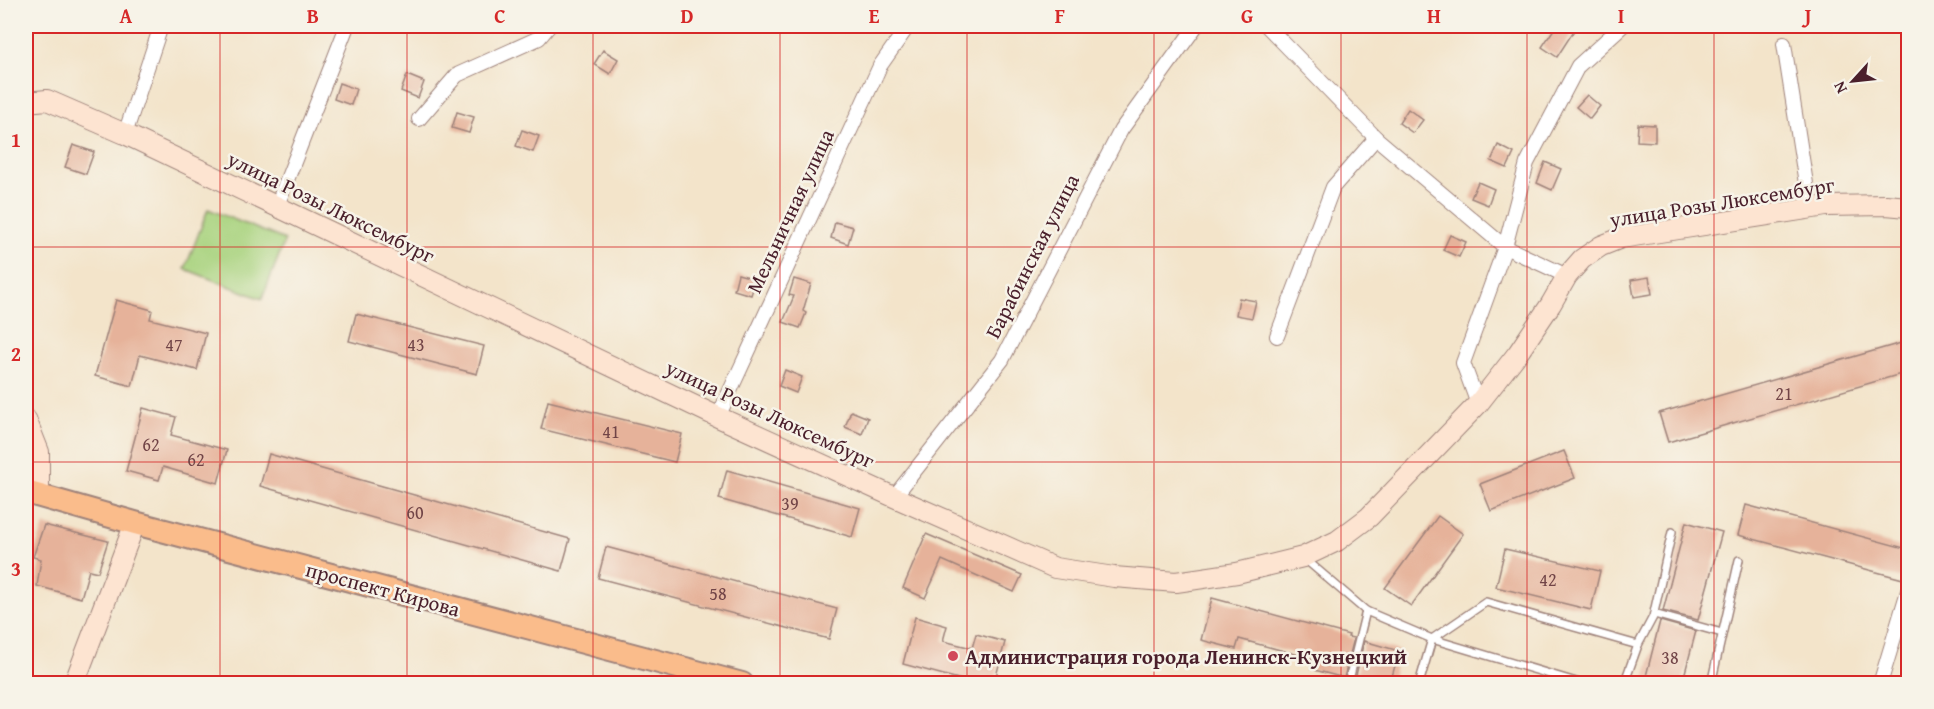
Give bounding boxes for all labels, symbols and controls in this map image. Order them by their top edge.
text: A [120,1,133,30]
text: B [307,1,319,30]
text: C [494,1,506,30]
text: D [680,1,694,30]
text: E [869,1,880,30]
text: F [1055,1,1065,30]
text: G [1241,1,1253,30]
text: H [1427,1,1441,30]
text: I [1618,1,1624,30]
text: J [1802,1,1812,30]
north arrow [1823,51,1883,111]
text: N [1826,77,1853,98]
street label: Мельничная улица [738,124,842,298]
text: 1 [11,125,21,154]
street label: улица Розы Люксембург [221,143,440,271]
street label: Барабинская улица [977,168,1087,344]
street label: улица Розы Люксембург [1606,169,1837,235]
house number: 47 [165,331,183,358]
house number: 43 [407,331,425,358]
text: 2 [11,339,21,368]
street label: улица Розы Люксембург [660,352,880,476]
house number: 21 [1775,380,1793,407]
house number: 41 [602,418,620,445]
house number: 62 [142,431,160,458]
house number: 62 [187,446,205,473]
house number: 39 [781,490,799,517]
house number: 60 [406,499,424,526]
text: 3 [11,554,21,583]
street label: проспект Кирова [303,554,463,624]
house number: 42 [1539,566,1557,593]
house number: 58 [709,580,727,607]
place label: Администрация города Ленинск-Кузнецкий [965,641,1407,672]
house number: 38 [1661,644,1679,671]
marker: Администрация города Ленинск-Кузнецкий [946,649,960,663]

